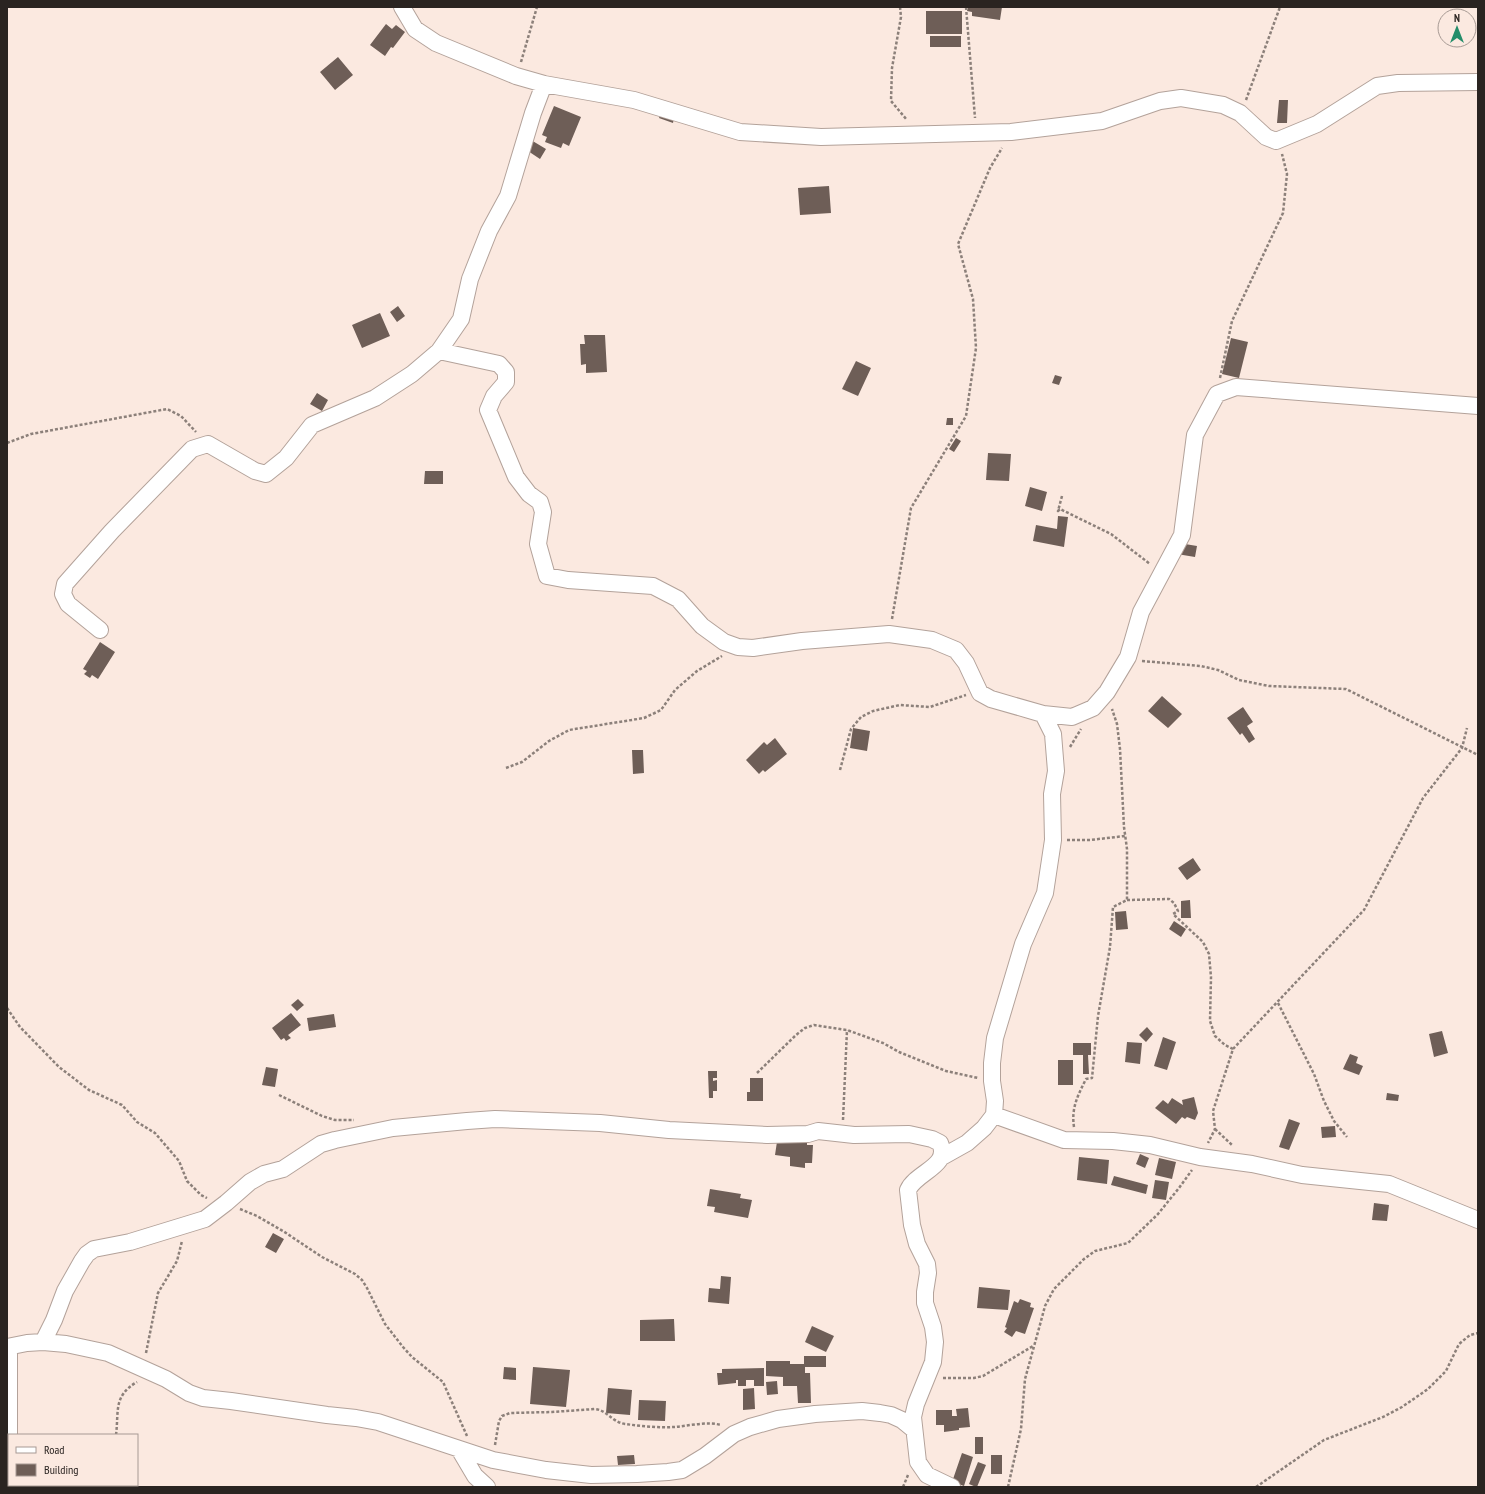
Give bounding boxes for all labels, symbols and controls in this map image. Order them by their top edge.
north arrow [1437,8,1477,48]
text: N [1454,11,1460,25]
legend [8,1434,138,1486]
text: Road [44,1442,64,1457]
text: Building [44,1462,79,1477]

